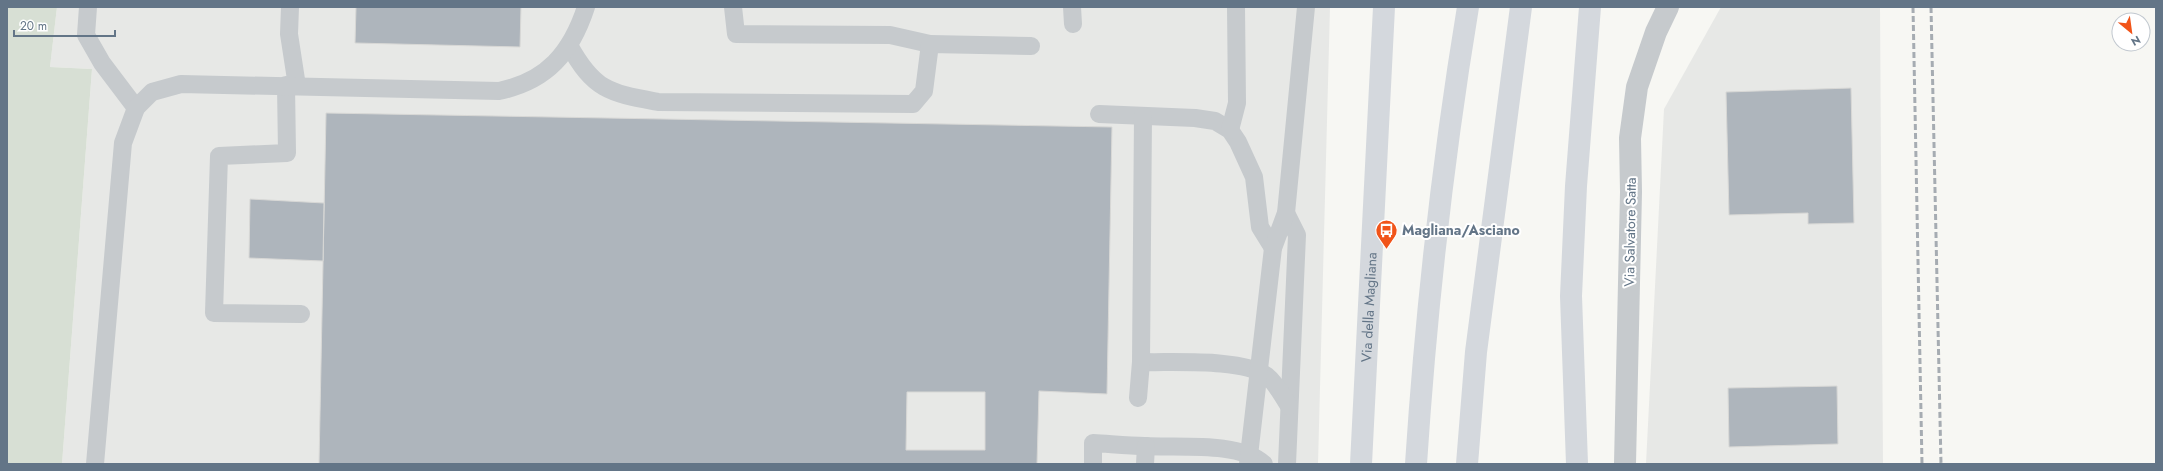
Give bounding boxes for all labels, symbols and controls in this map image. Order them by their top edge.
scale bar [14,12,115,38]
north arrow [2111,12,2151,52]
text: 20 m [20,17,47,35]
text: N [2128,32,2144,50]
street label: Via Salvatore Satta [1619,177,1641,287]
bus stop icon: Magliana/Asciano [1374,217,1400,250]
place label: Magliana/Asciano [1402,220,1520,240]
street label: Via della Magliana [1356,252,1382,363]

